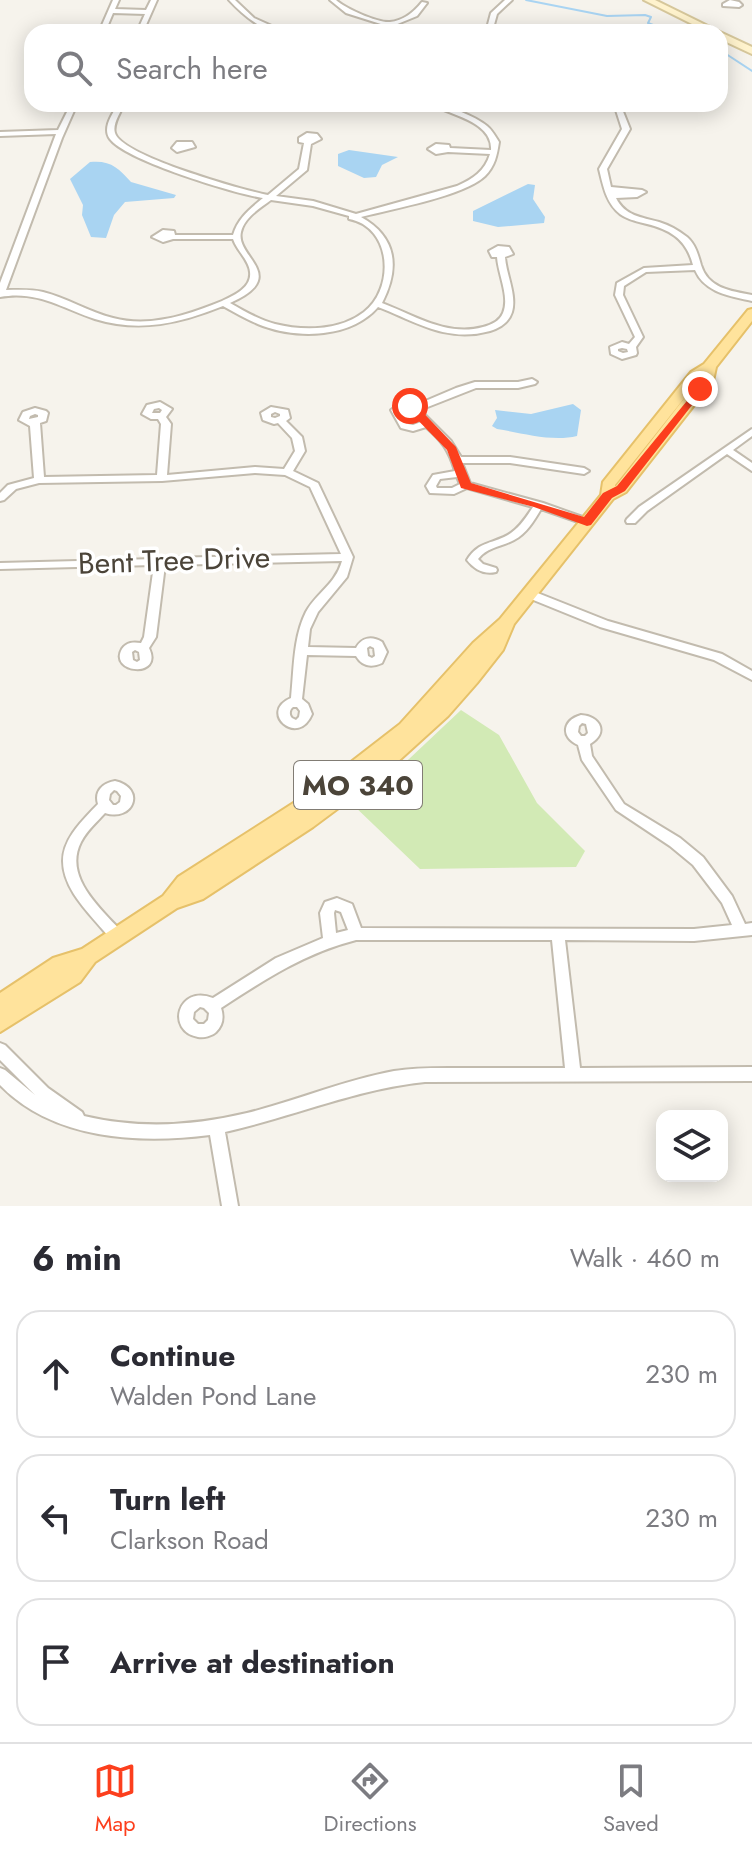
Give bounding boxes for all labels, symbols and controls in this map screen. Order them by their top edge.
search box [24,24,728,112]
icon: search [52,46,96,90]
text: Search here [116,47,268,90]
route end [682,371,718,407]
route start [392,388,428,424]
street label: Bent Tree Drive [77,535,271,585]
road number: MO 340 [294,761,422,809]
map controls [656,1110,728,1182]
button: layers [656,1110,728,1182]
text: 6 min [32,1234,122,1283]
text: Walk · 460 m [570,1239,720,1277]
text: Continue [110,1334,236,1377]
icon: ahead [34,1352,78,1396]
text: 230 m [645,1355,718,1393]
text: Walden Pond Lane [110,1377,316,1415]
text: Turn left [110,1478,225,1521]
icon: left [34,1496,78,1540]
text: 230 m [645,1499,718,1537]
text: Clarkson Road [110,1521,269,1559]
icon: arrive [34,1640,78,1684]
text: Arrive at destination [110,1641,395,1684]
tab: Map [93,1759,137,1839]
tab: Directions [324,1759,417,1839]
tab: Saved [603,1759,659,1839]

